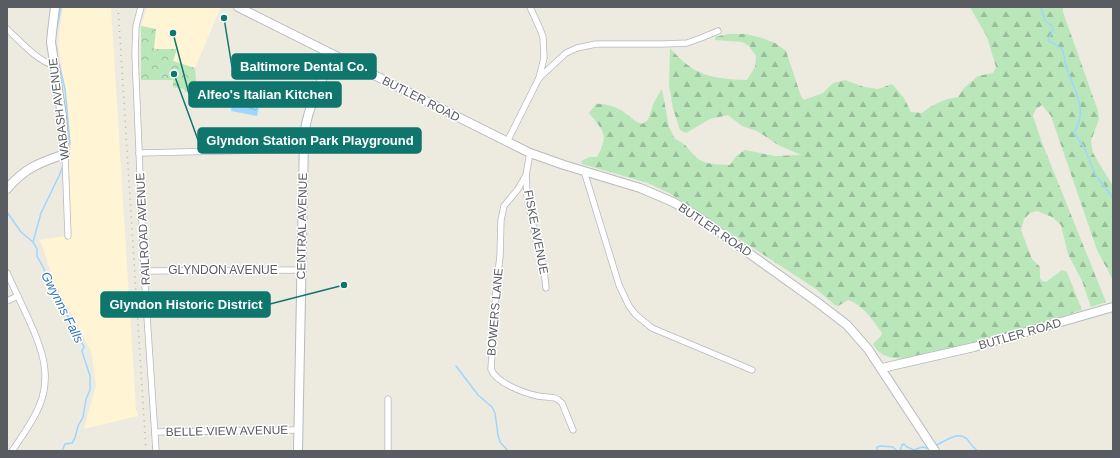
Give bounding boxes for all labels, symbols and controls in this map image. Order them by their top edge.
callout: Baltimore Dental Co. [232,54,376,79]
street label: WABASH AVENUE [46,57,72,161]
text: Baltimore Dental Co. [240,59,368,74]
street label: BUTLER ROAD [380,73,462,125]
callout: Alfeo's Italian Kitchen [189,82,341,107]
text: Alfeo's Italian Kitchen [197,87,333,102]
callout: Glyndon Station Park Playground [198,128,421,153]
text: Glyndon Station Park Playground [206,133,414,148]
street label: RAILROAD AVENUE [133,172,153,286]
street label: CENTRAL AVENUE [294,173,310,279]
street label: FISKE AVENUE [521,189,551,275]
street label: BUTLER ROAD [676,200,755,260]
street label: GLYNDON AVENUE [168,263,278,277]
street label: BOWERS LANE [484,268,506,356]
water label: Gwynns Falls [38,269,87,346]
callout: Glyndon Historic District [101,292,270,317]
text: Glyndon Historic District [109,297,263,312]
street label: BUTLER ROAD [977,315,1063,352]
street label: BELLE VIEW AVENUE [166,423,288,439]

